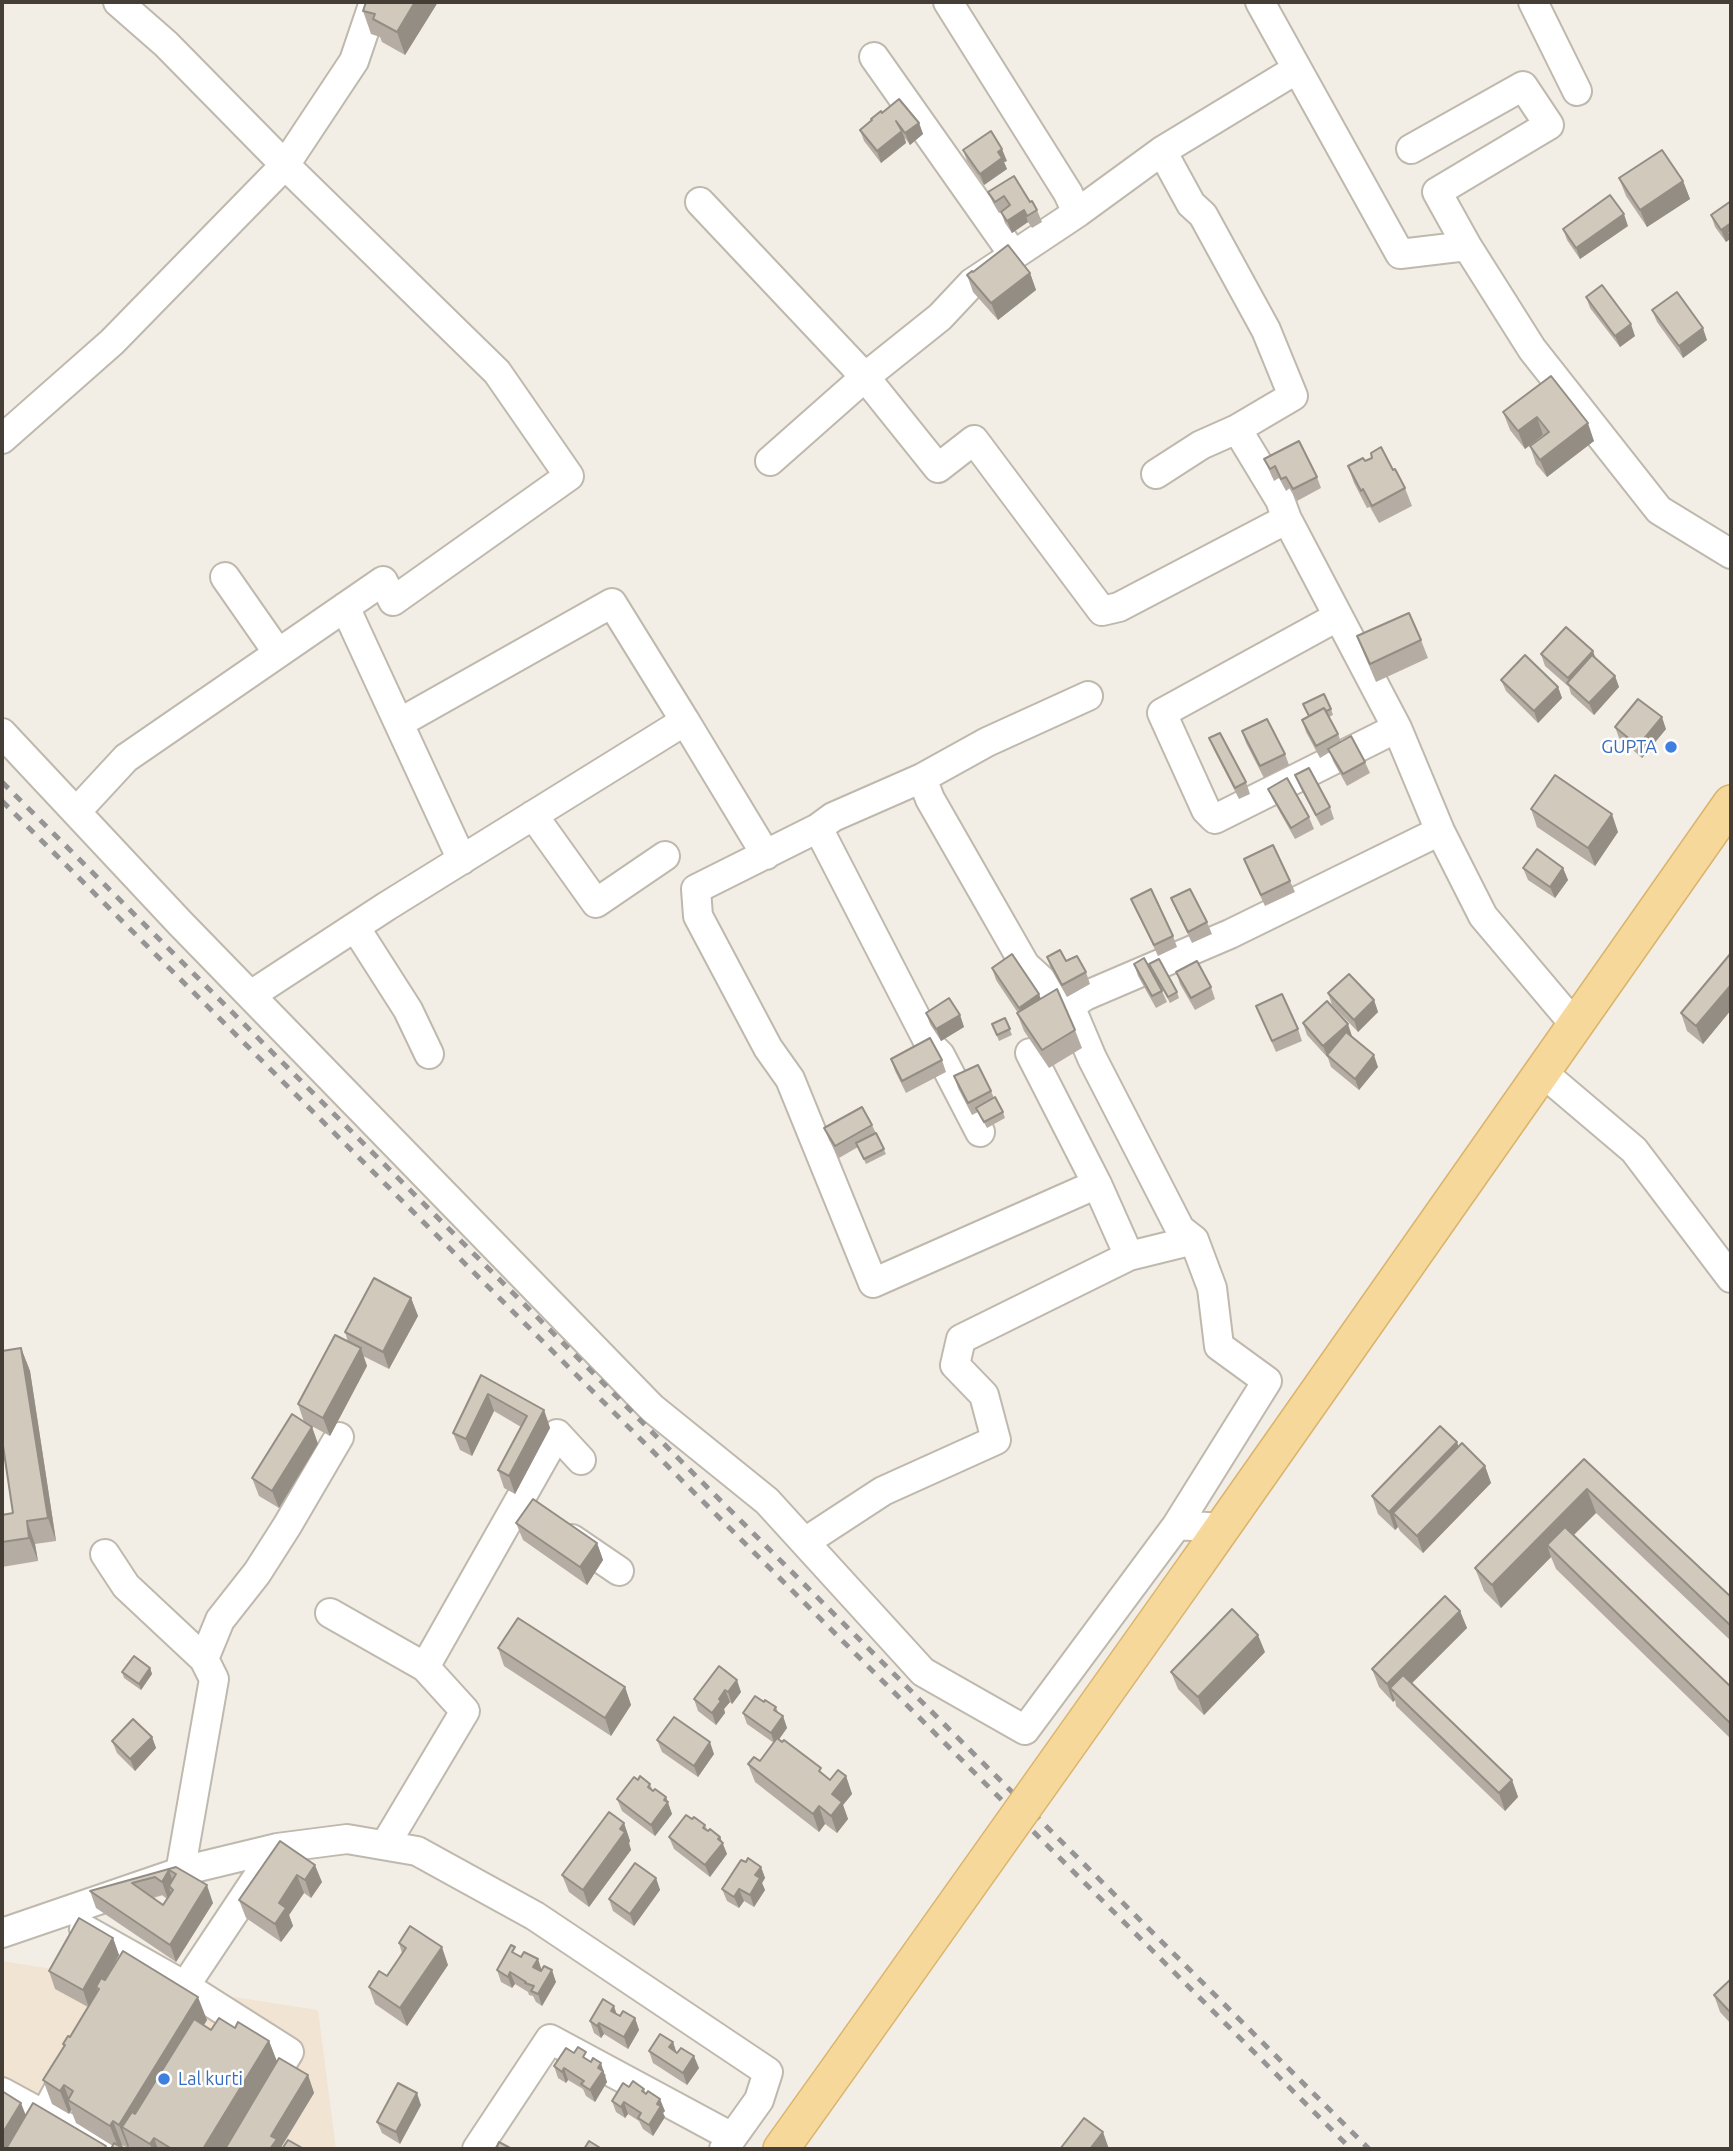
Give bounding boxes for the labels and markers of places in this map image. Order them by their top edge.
place label: GUPTA [1601,736,1657,758]
marker: GUPTA [1663,739,1679,755]
place label: Lal kurti [178,2068,243,2090]
marker: Lal kurti [156,2071,172,2087]

